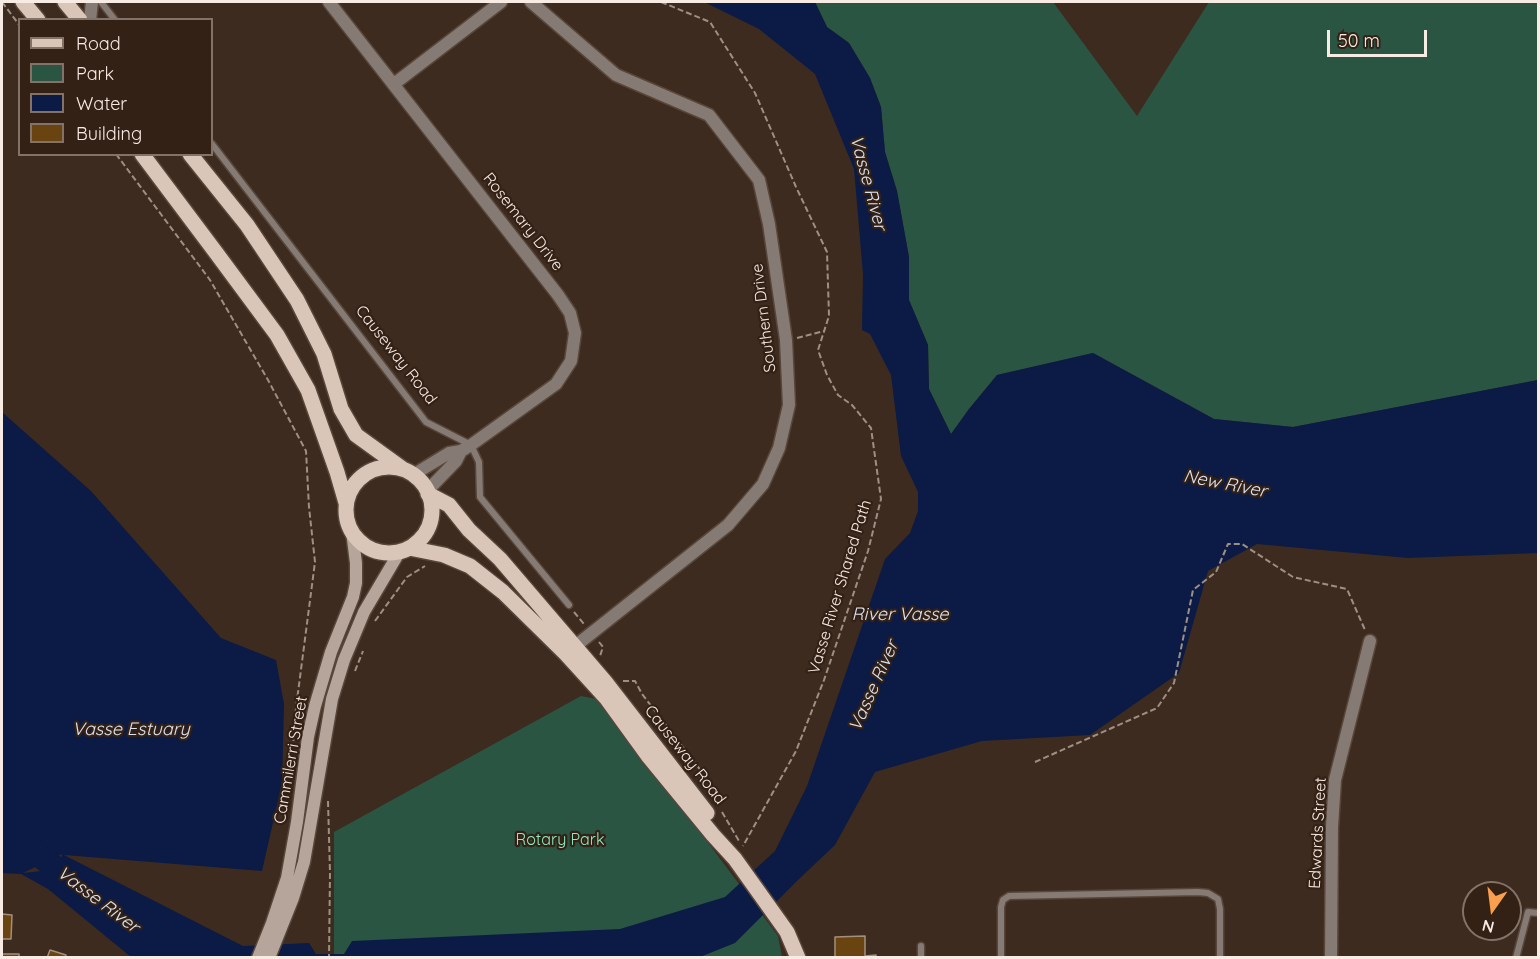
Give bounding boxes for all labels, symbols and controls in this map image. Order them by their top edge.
legend [18,18,213,156]
scale bar [1330,18,1430,56]
text: 50 m [1338,29,1380,52]
text: Road [76,32,121,55]
text: Park [76,62,114,85]
text: Water [76,92,127,115]
text: Building [76,122,142,145]
water label: Vasse River [845,133,891,233]
street label: Rosemary Drive [479,169,567,275]
street label: Southern Drive [748,262,780,374]
street label: Causeway Road [351,302,441,408]
water label: New River [1182,465,1268,503]
street label: Vasse River Shared Path [804,498,876,676]
water label: River Vasse [851,604,949,626]
water label: Vasse River [844,637,904,735]
street label: Cammilerri Street [270,695,312,825]
street label: Causeway Road [640,702,730,808]
water label: Vasse Estuary [72,719,190,741]
street label: Edwards Street [1305,777,1331,889]
park label: Rotary Park [516,830,604,850]
water label: Vasse River [53,862,143,938]
north arrow [1462,881,1522,941]
text: N [1480,915,1496,938]

